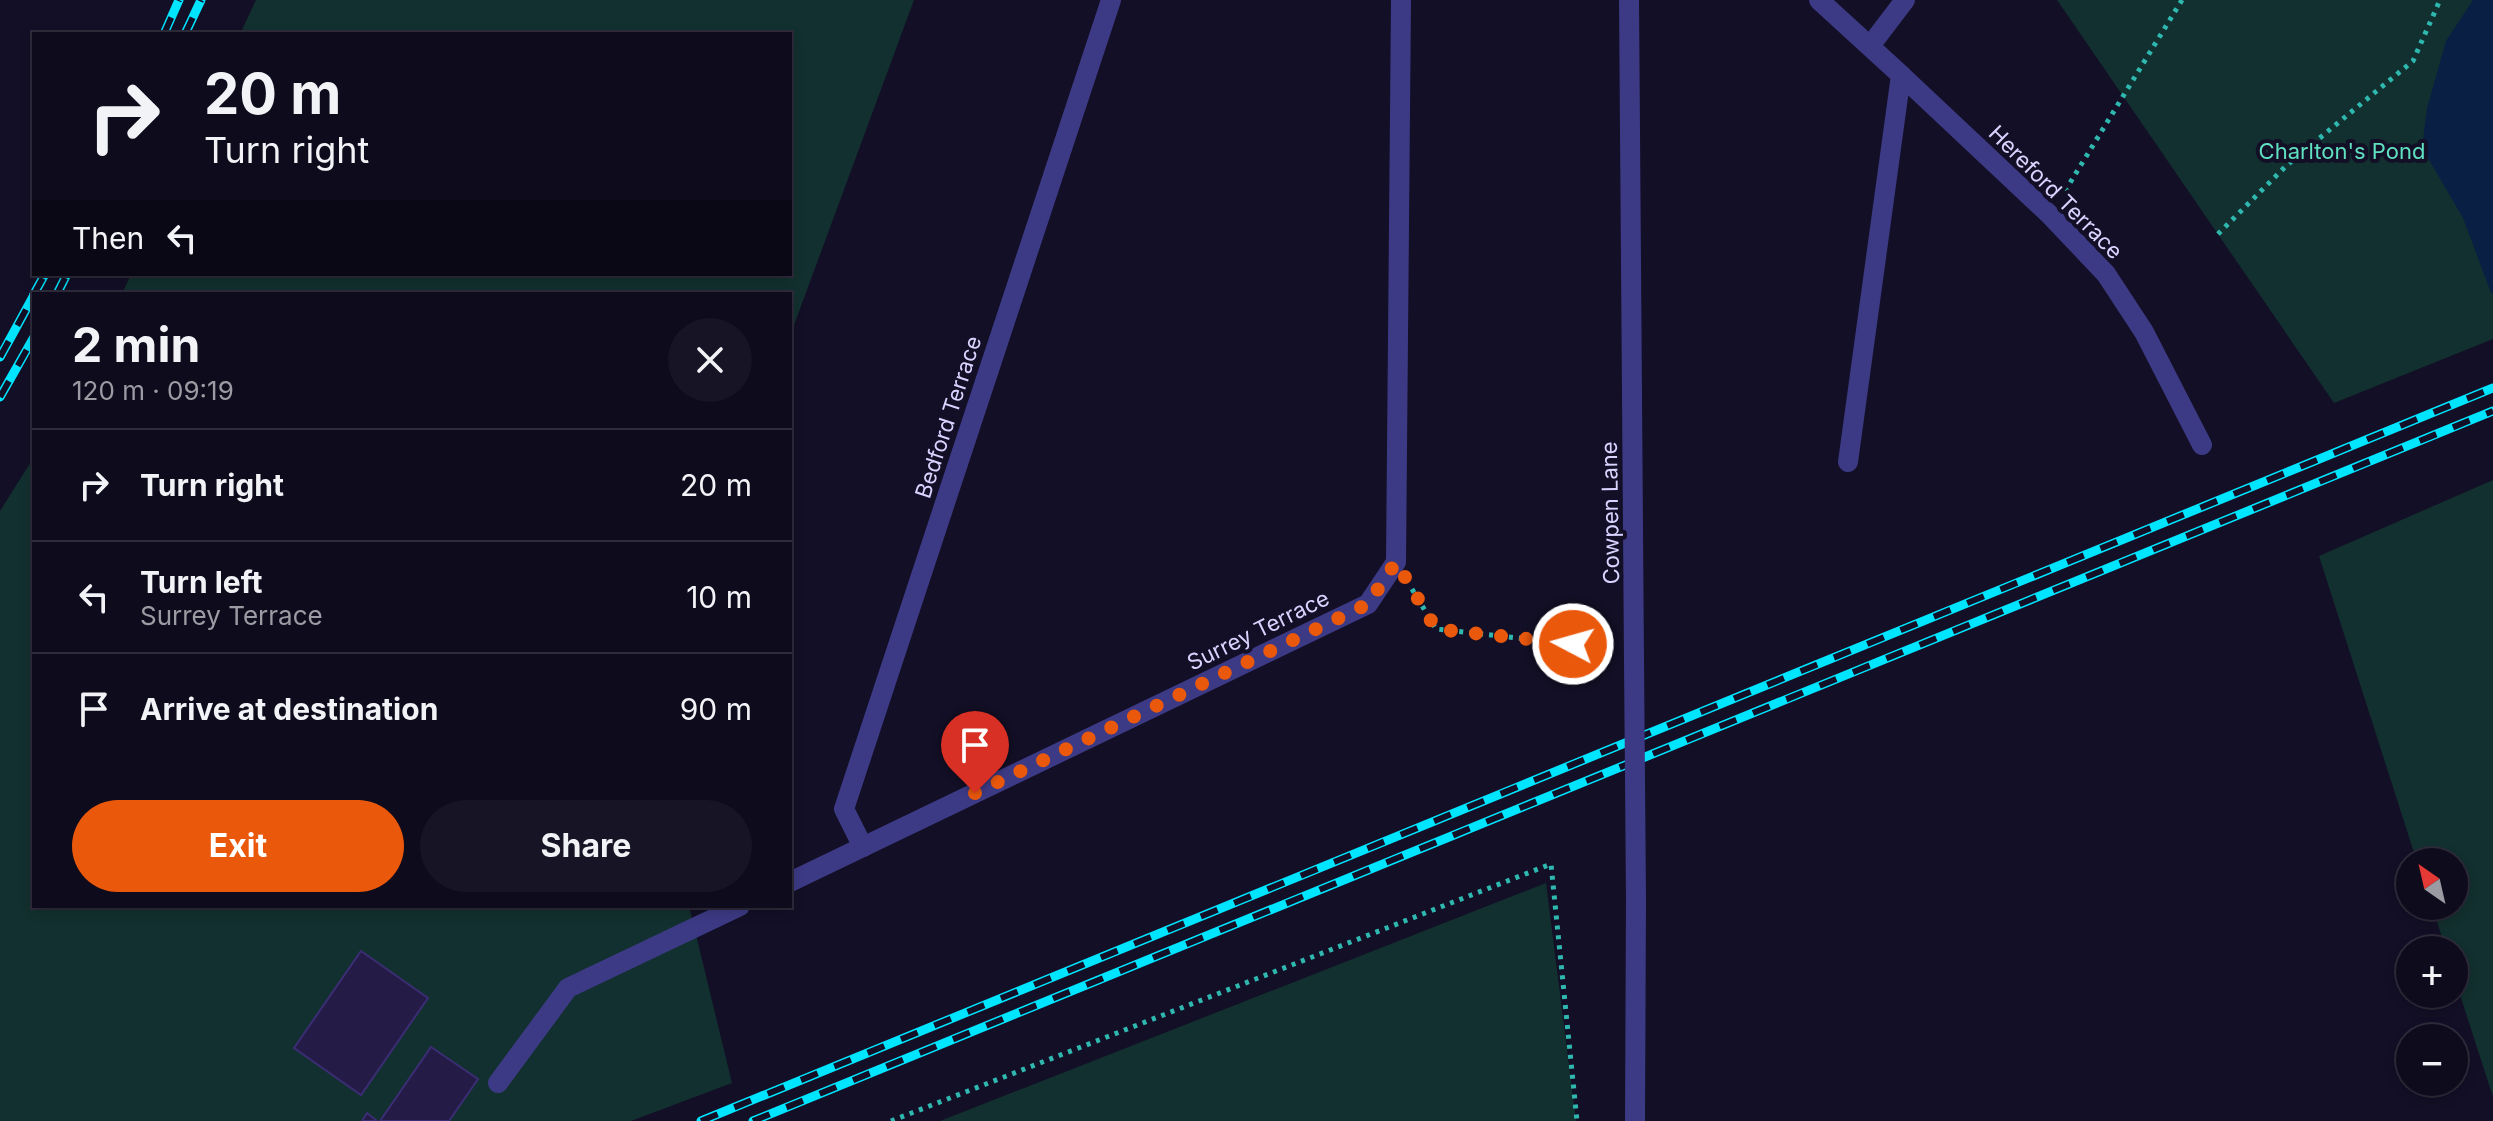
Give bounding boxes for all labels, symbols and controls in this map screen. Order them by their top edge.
text: 20 m [204,60,341,128]
icon: right [72,64,176,168]
street label: Hereford Terrace [1984,120,2128,264]
text: Turn right [204,128,369,172]
park label: Charlton's Pond [2259,138,2425,164]
icon: left [160,216,204,260]
text: Then [72,220,144,256]
text: 2 min [72,315,200,374]
button: close [668,318,752,402]
street label: Bedford Terrace [910,333,986,501]
text: 120 m · 09:19 [72,375,234,406]
street label: Cowpen Lane [1596,441,1624,585]
icon: right [72,463,116,507]
text: Turn right [140,467,284,503]
text: 20 m [680,467,752,503]
text: Turn left [140,564,262,600]
icon: left [72,575,116,619]
text: 10 m [686,579,752,615]
street label: Surrey Terrace [1183,584,1333,676]
text: Surrey Terrace [140,600,323,631]
position arrow [1531,602,1615,686]
icon: arrive [72,687,116,731]
text: Arrive at destination [140,691,438,727]
text: 90 m [680,691,752,727]
pin [941,711,1009,793]
icon: arrive [953,723,997,767]
button: Exit [72,800,404,892]
button: Share [420,800,752,892]
north arrow [2396,848,2468,920]
map controls [2396,848,2468,1096]
button: + [2396,936,2468,1008]
button: − [2396,1024,2468,1096]

